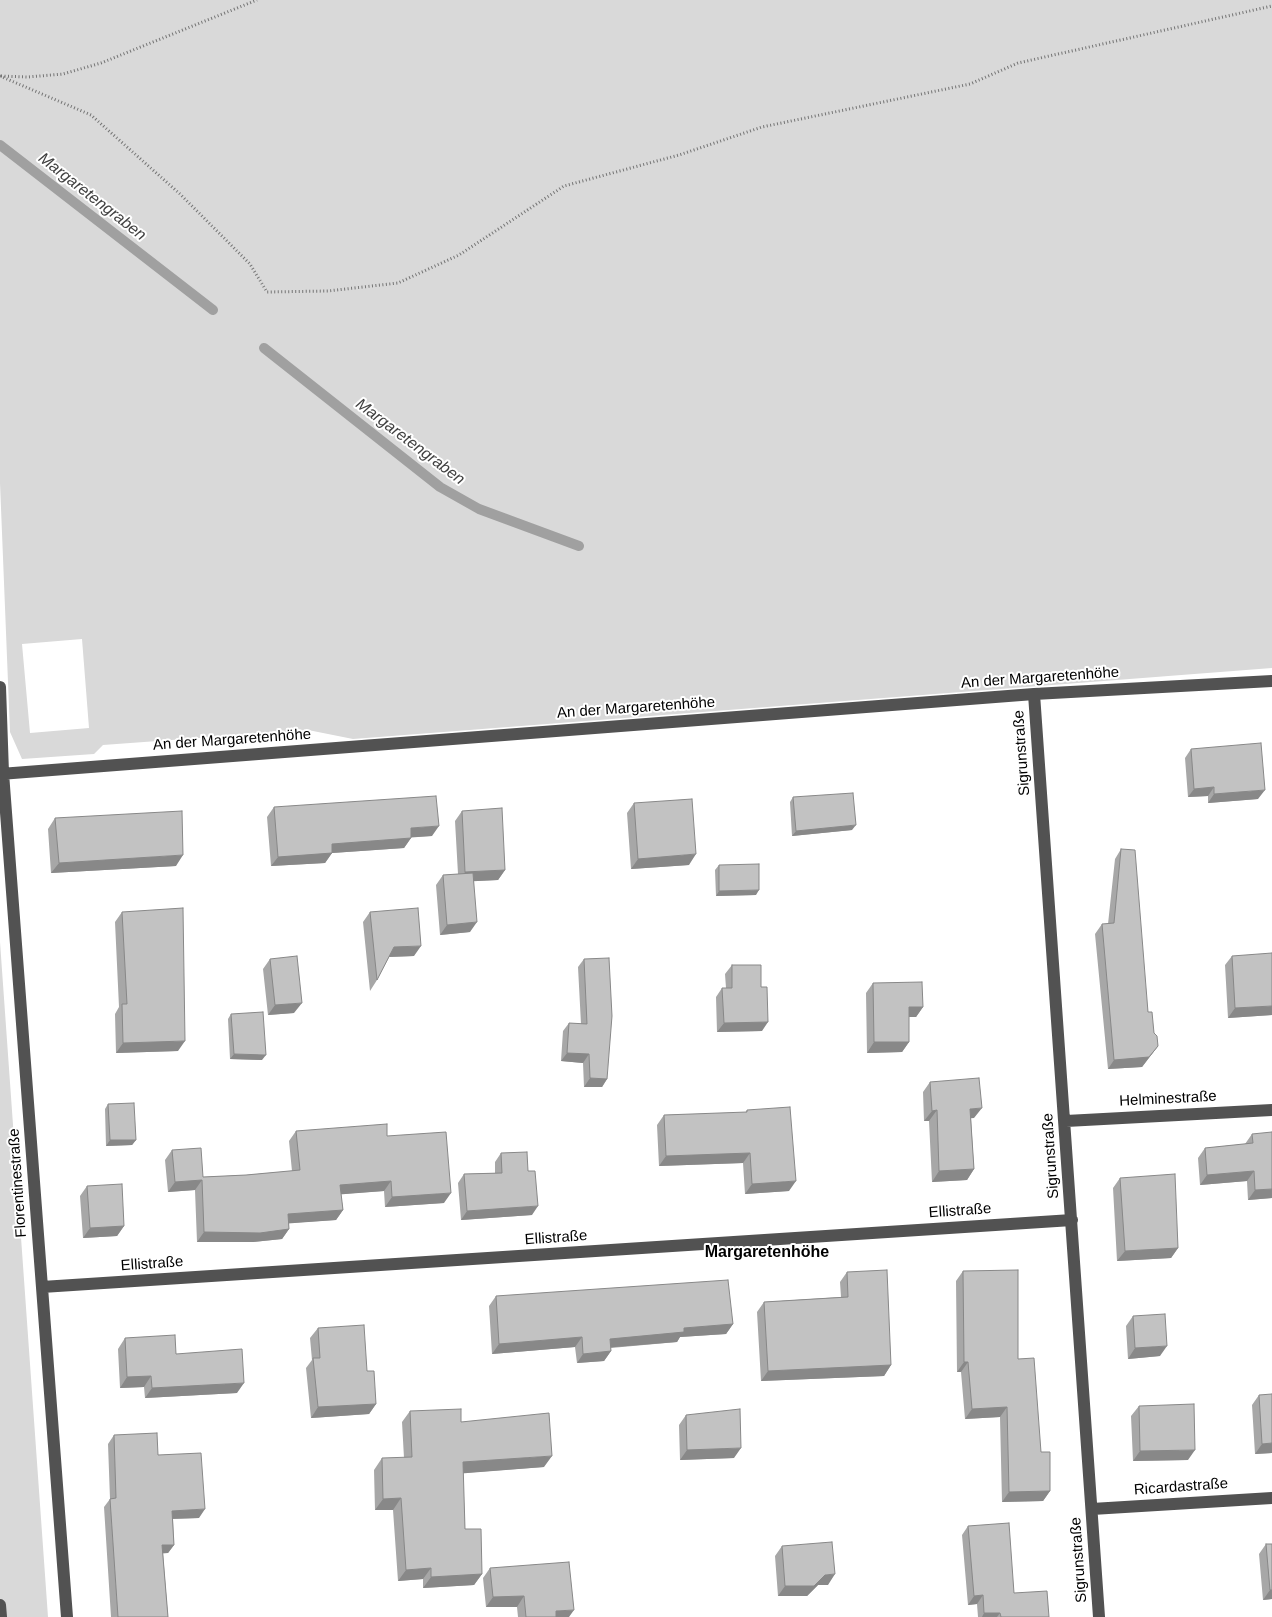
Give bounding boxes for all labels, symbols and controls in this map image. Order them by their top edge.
water label: Margaretengraben [34,149,150,245]
water label: Margaretengraben [352,395,468,489]
street label: An der Margaretenhöhe [960,663,1120,693]
street label: An der Margaretenhöhe [556,693,716,723]
street label: Sigrunstraße [1010,710,1034,796]
street label: An der Margaretenhöhe [152,725,312,755]
street label: Helminestraße [1119,1087,1217,1111]
street label: Sigrunstraße [1039,1113,1063,1199]
street label: Florentinestraße [5,1128,31,1238]
street label: Ellistraße [928,1200,992,1222]
street label: Ellistraße [524,1227,588,1249]
district label: Margaretenhöhe [705,1243,829,1263]
street label: Ellistraße [120,1253,184,1275]
street label: Ricardastraße [1133,1475,1229,1499]
street label: Sigrunstraße [1067,1517,1091,1603]

